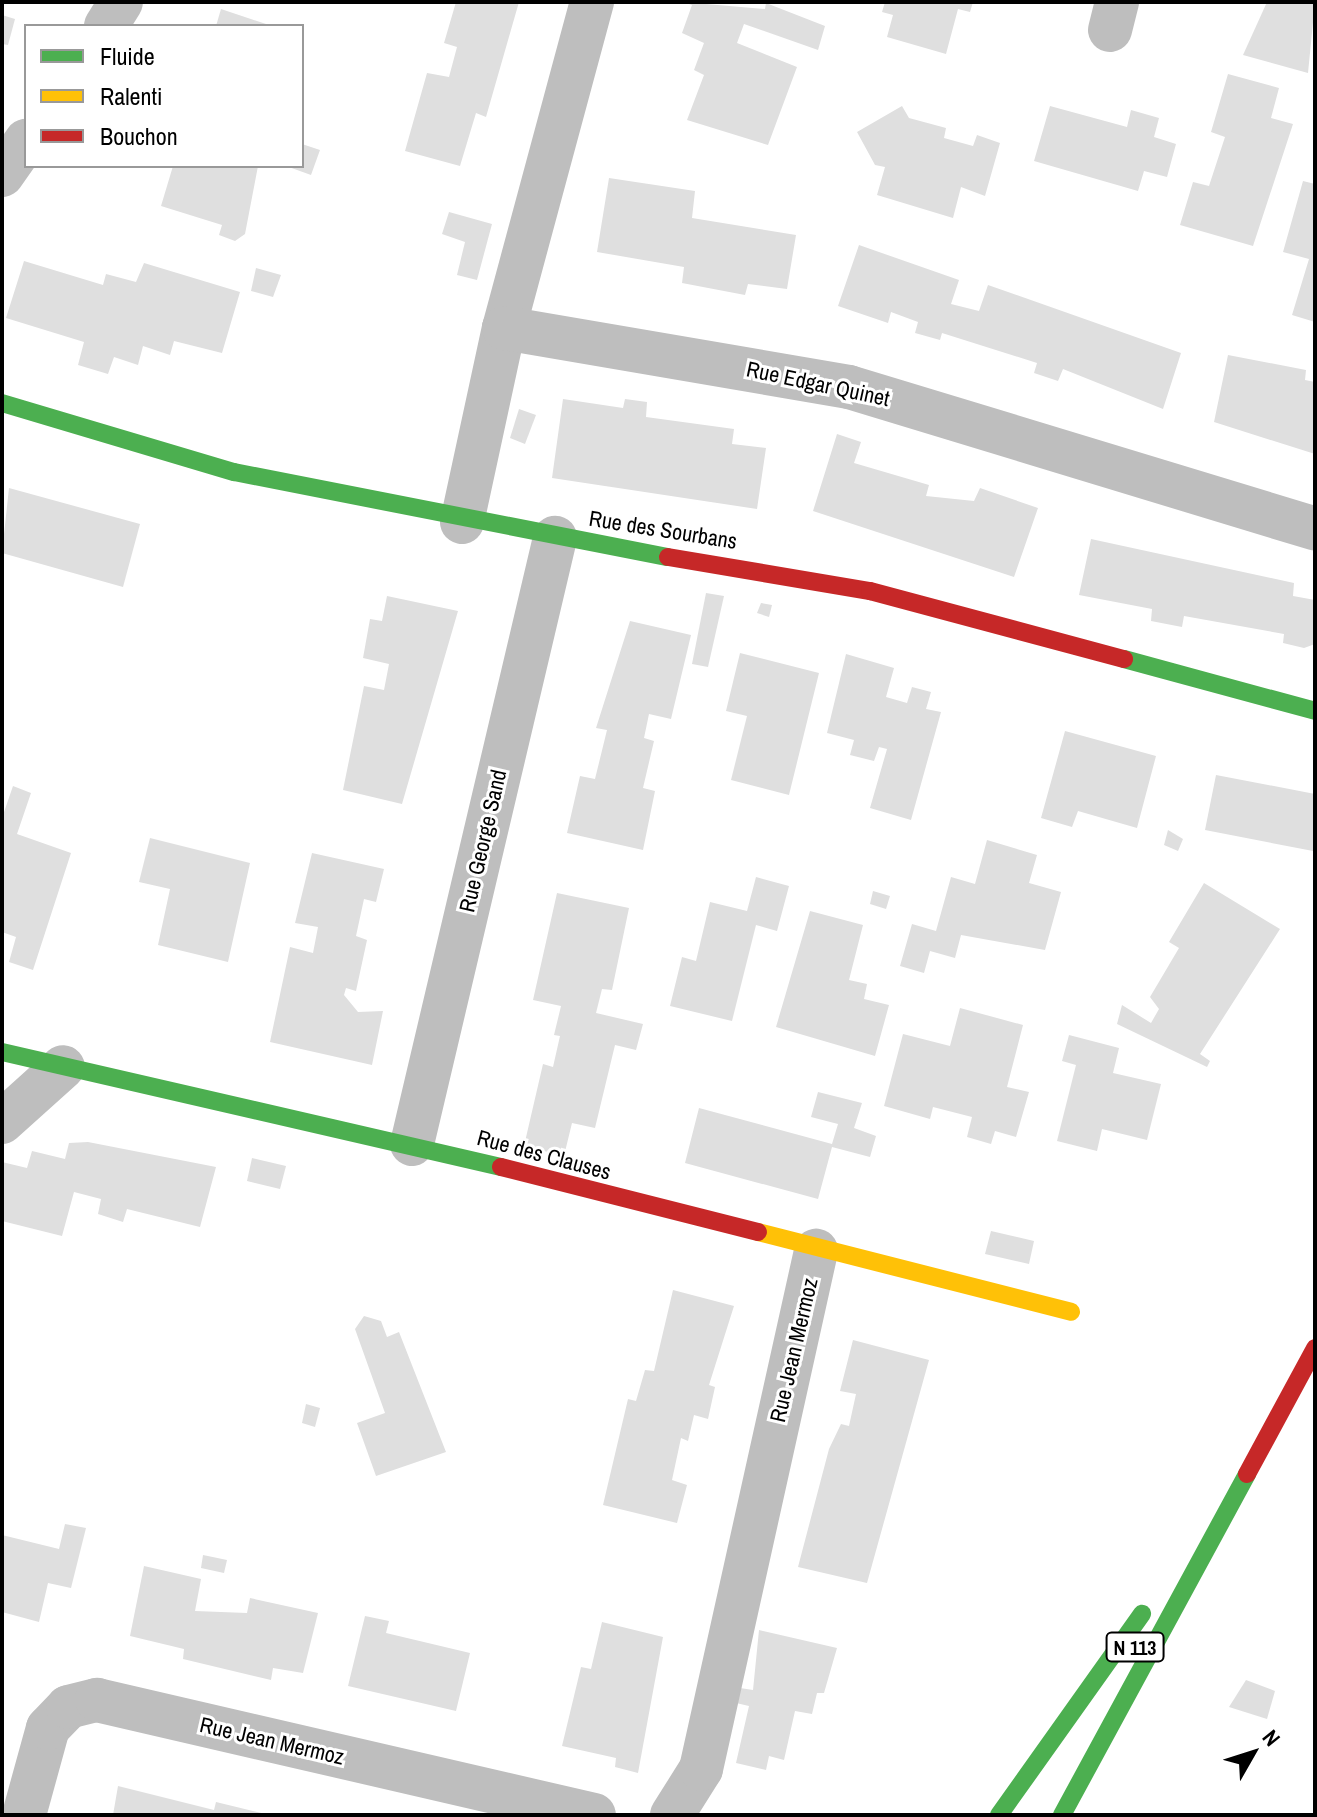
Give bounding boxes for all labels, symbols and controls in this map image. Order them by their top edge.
legend [24,24,304,168]
text: Fluide [100,40,155,72]
text: Ralenti [100,80,162,112]
text: Bouchon [100,120,178,152]
street label: Rue Edgar Quinet [744,356,892,412]
street label: Rue des Sourbans [587,505,739,555]
street label: Rue George Sand [454,767,512,915]
street label: Rue des Clauses [474,1124,614,1186]
street label: Rue Jean Mermoz [765,1275,823,1425]
road number: N 113 [1105,1631,1165,1663]
street label: Rue Jean Mermoz [197,1712,347,1770]
north arrow [1213,1713,1293,1793]
text: N [1256,1723,1287,1752]

